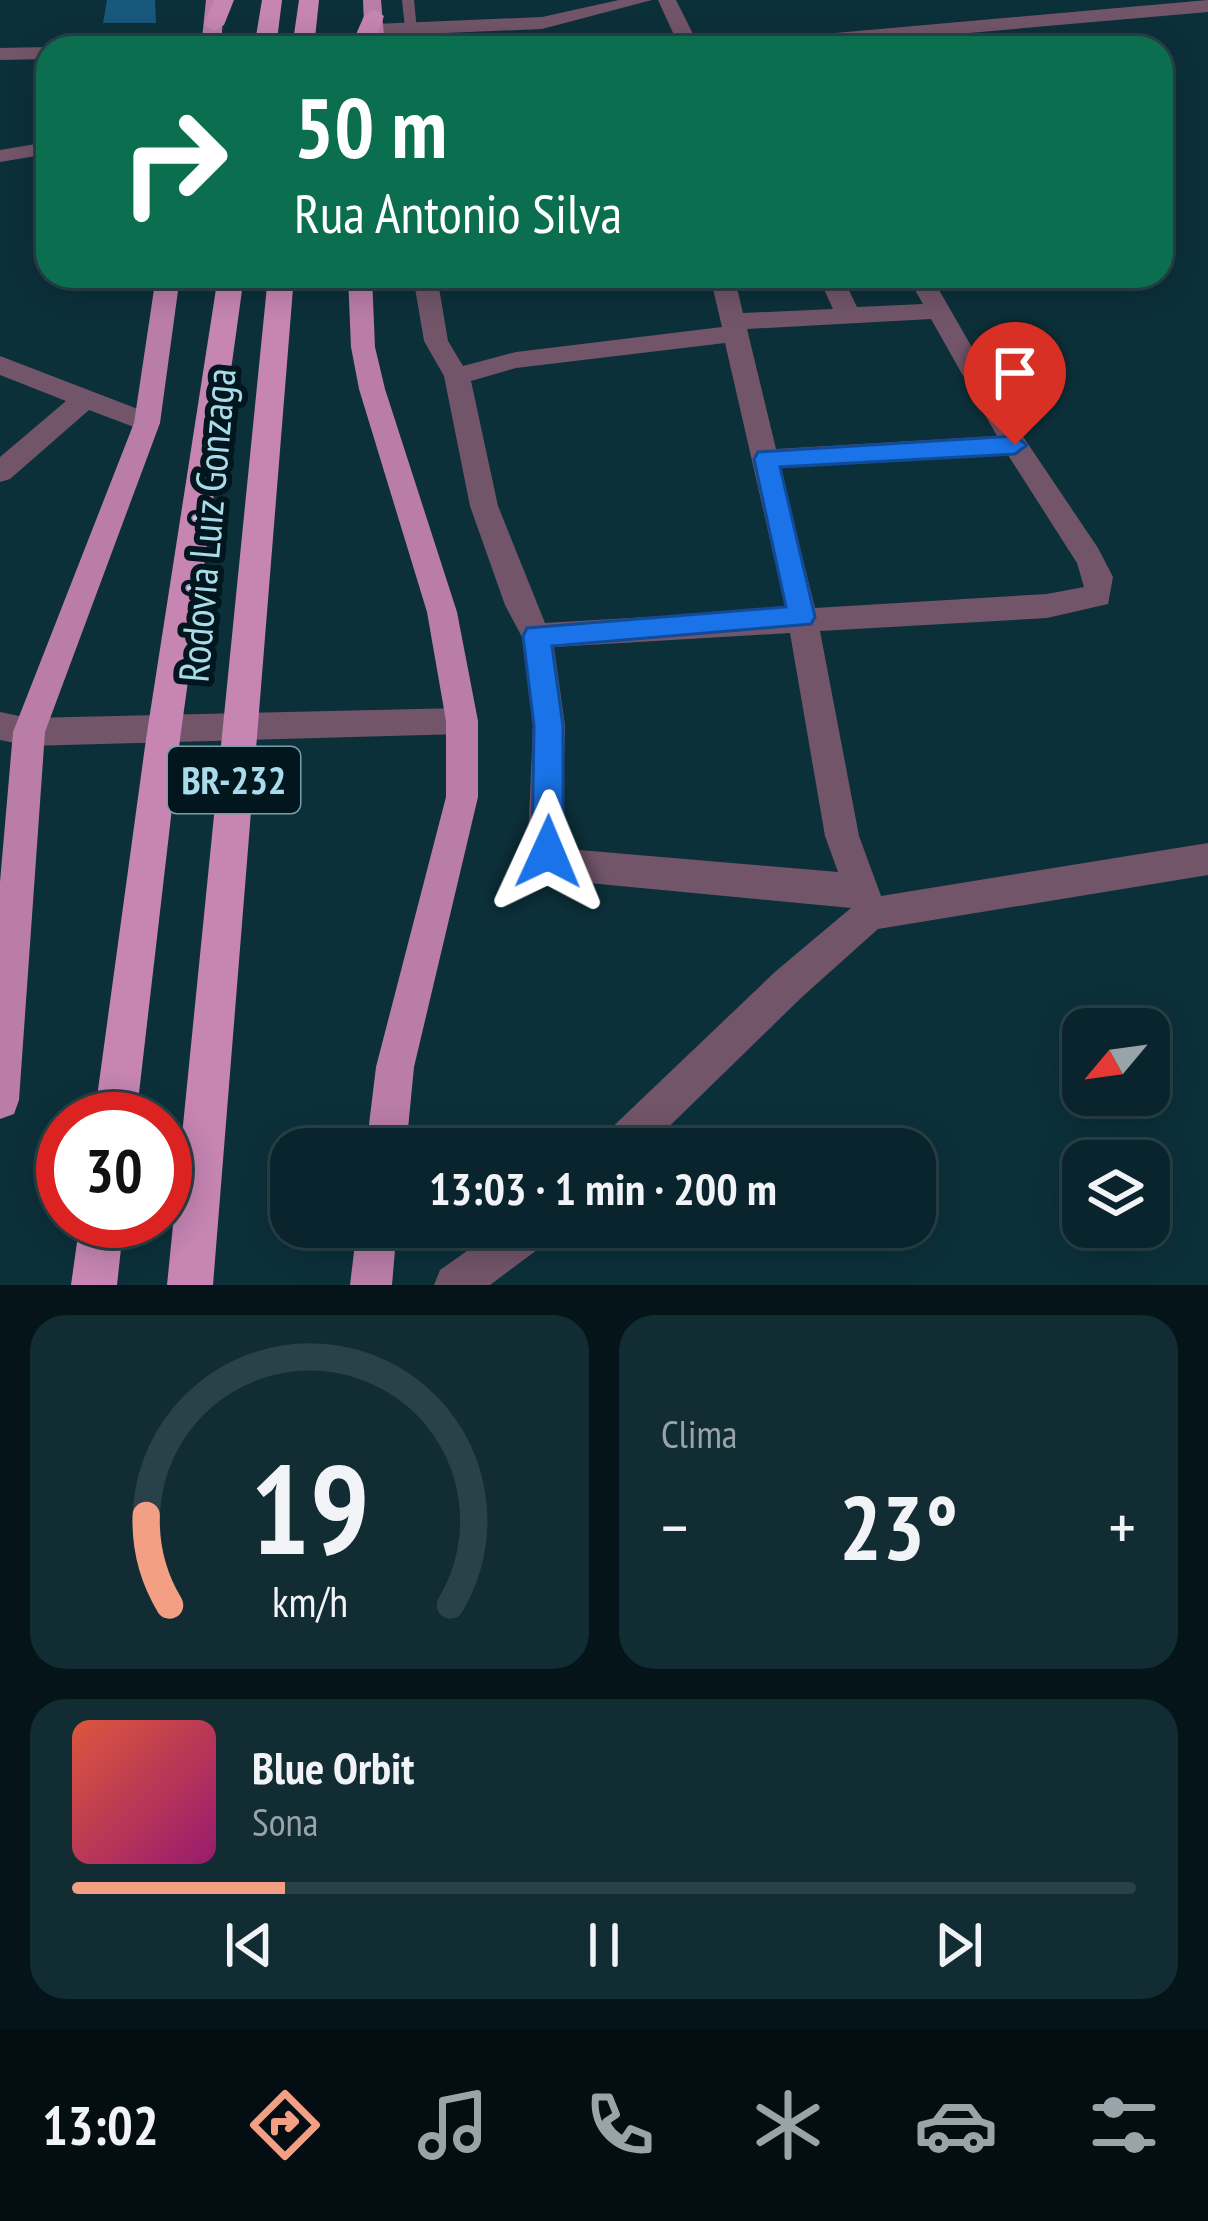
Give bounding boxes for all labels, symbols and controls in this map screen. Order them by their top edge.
text: 50 m [294,72,447,181]
icon: right [96,84,252,240]
text: Rua Antonio Silva [294,178,622,248]
pin [964,322,1066,445]
icon: arrive [982,340,1048,406]
street label: Rodovia Luiz Gonzaga [165,366,248,684]
road number: BR-232 [168,747,300,813]
position arrow [485,789,611,915]
north arrow [1062,1008,1170,1116]
map controls [1062,1008,1170,1248]
speed limit sign: 30 [36,1092,192,1248]
button: layers [1062,1140,1170,1248]
text: 13:03 · 1 min · 200 m [429,1159,777,1217]
text: Clima [661,1408,737,1459]
text: 19 [250,1427,369,1588]
text: 23° [839,1468,958,1585]
text: − [661,1484,688,1569]
text: + [1109,1484,1136,1569]
text: km/h [271,1573,348,1629]
text: Blue Orbit [252,1738,414,1796]
text: Sona [252,1796,318,1847]
icon: previous [216,1912,282,1978]
icon: pause [571,1912,637,1978]
icon: next [926,1912,992,1978]
icon: directions [243,2083,327,2167]
icon: music [411,2083,495,2167]
icon: phone [578,2083,662,2167]
icon: climate [746,2083,830,2167]
icon: car [914,2083,998,2167]
icon: filters [1082,2083,1166,2167]
text: 13:02 [42,2090,159,2160]

